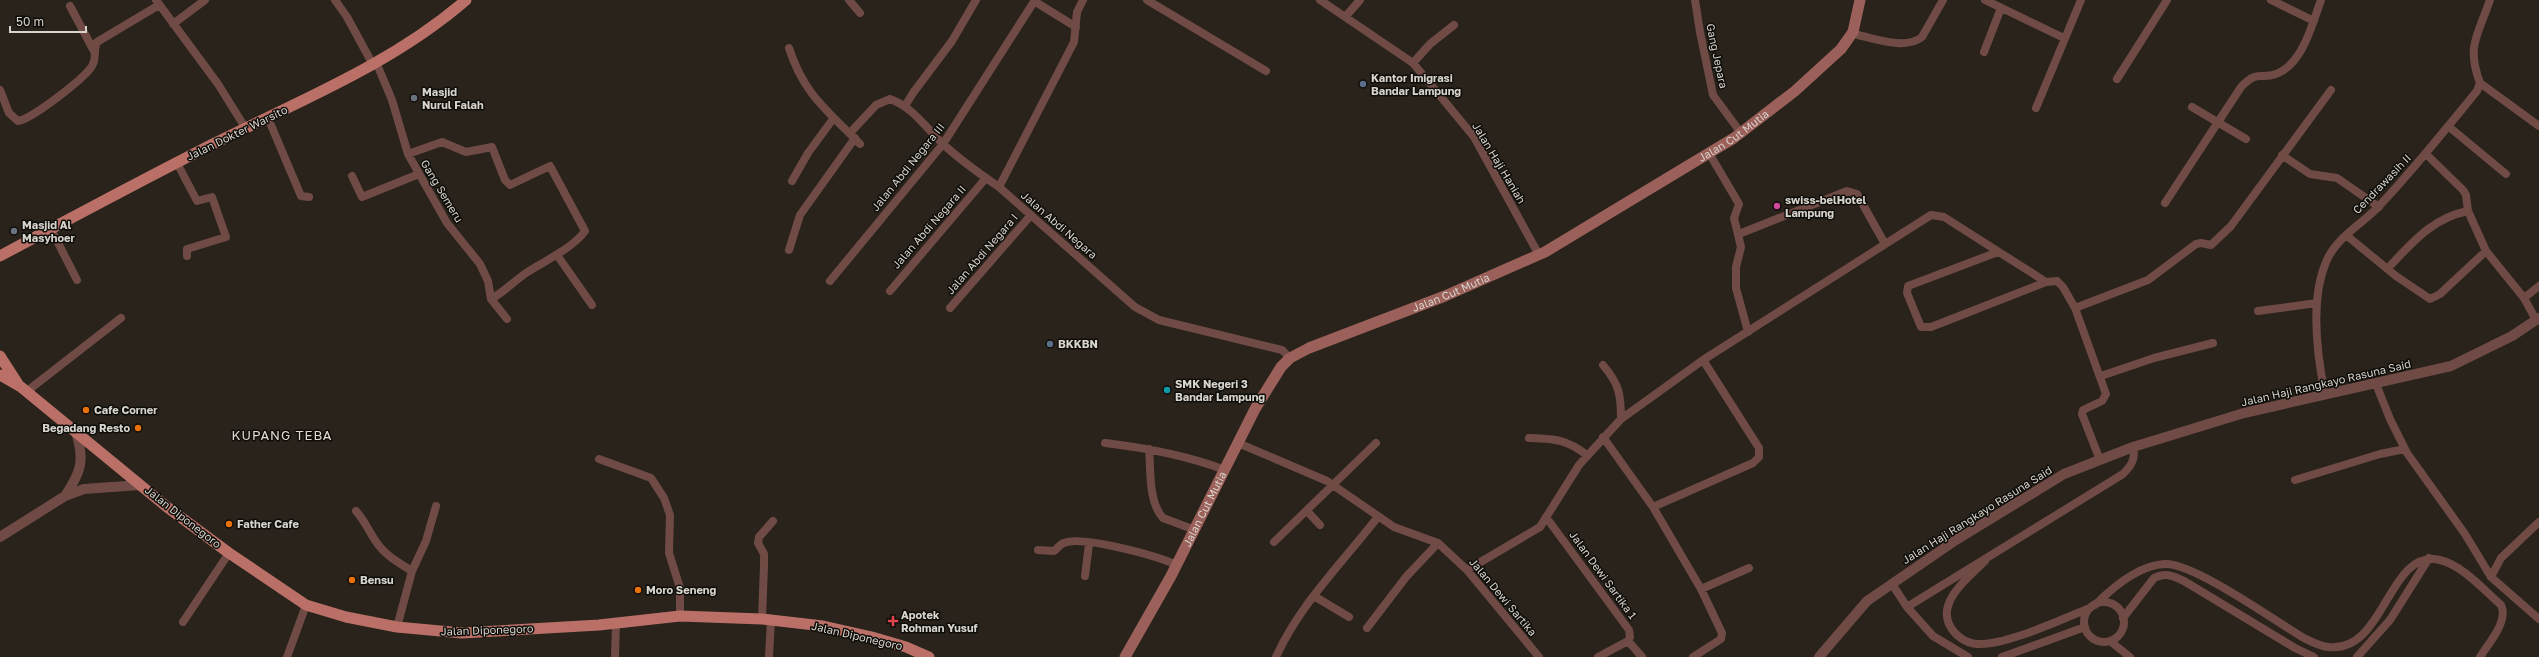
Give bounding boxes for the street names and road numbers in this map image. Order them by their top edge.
street label: Gang Jepara [1704,22,1731,90]
street label: Jalan Dokter Warsito [184,102,290,163]
street label: Jalan Cut Mutia [1696,107,1771,164]
street label: Jalan Abdi Negara III [868,120,947,213]
street label: Jalan Haji Haniah [1470,120,1529,206]
street label: Cendrawasih II [2350,151,2413,216]
street label: Gang Semeru [419,157,466,224]
street label: Jalan Abdi Negara II [889,182,968,271]
street label: Jalan Abdi Negara [1019,188,1100,261]
street label: Jalan Abdi Negara I [943,211,1020,297]
street label: Jalan Cut Mutia [1410,270,1491,314]
street label: Jalan Haji Rangkayo Rasuna Said [2240,357,2412,408]
street label: Jalan Haji Rangkayo Rasuna Said [1899,463,2054,566]
street label: Jalan Cut Mutia [1180,469,1229,549]
street label: Jalan Diponegoro [143,483,224,551]
street label: Jalan Dewi Sartika 1 [1567,528,1640,621]
street label: Jalan Dewi Sartika [1467,555,1540,638]
street label: Jalan Diponegoro [810,619,904,652]
street label: Jalan Diponegoro [440,621,534,638]

